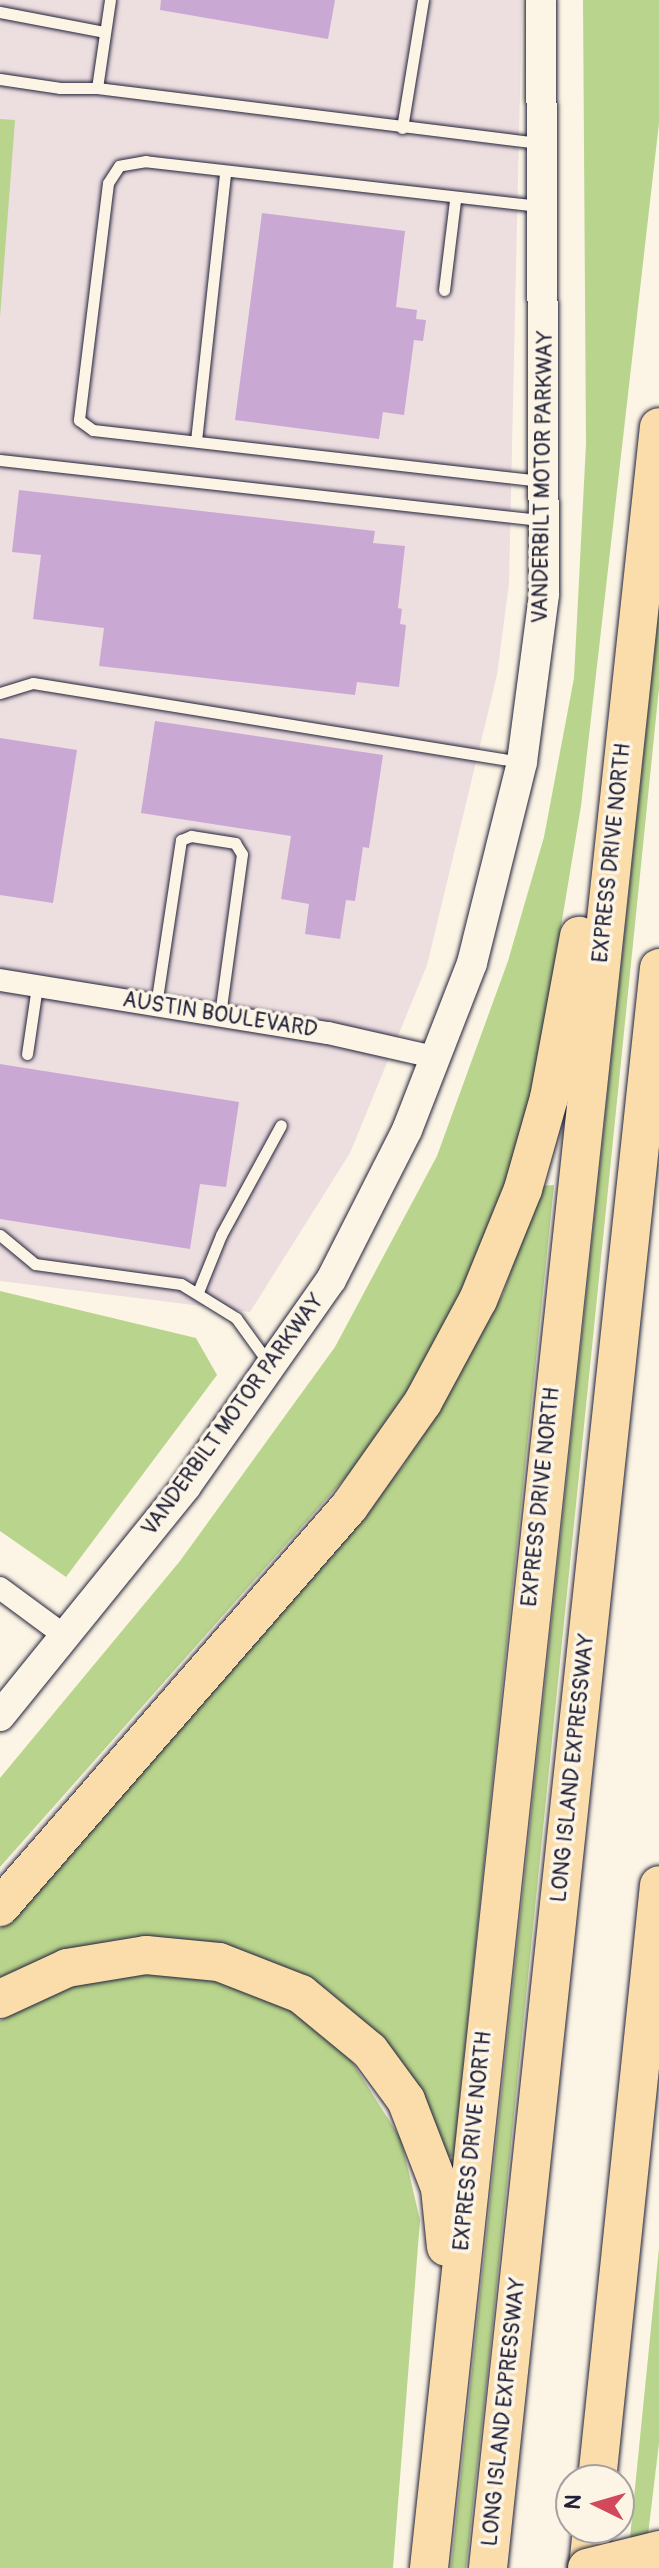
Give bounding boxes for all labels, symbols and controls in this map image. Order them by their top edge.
street label: VANDERBILT MOTOR PARKWAY [527,330,559,624]
street label: EXPRESS DRIVE NORTH [587,742,637,964]
street label: AUSTIN BOULEVARD [121,987,319,1043]
street label: VANDERBILT MOTOR PARKWAY [136,1289,330,1541]
street label: EXPRESS DRIVE NORTH [516,1386,566,1608]
street label: LONG ISLAND EXPRESSWAY [546,1632,600,1904]
street label: EXPRESS DRIVE NORTH [448,2030,498,2252]
street label: LONG ISLAND EXPRESSWAY [477,2276,531,2548]
north arrow [555,2464,635,2544]
text: N [558,2493,588,2511]

